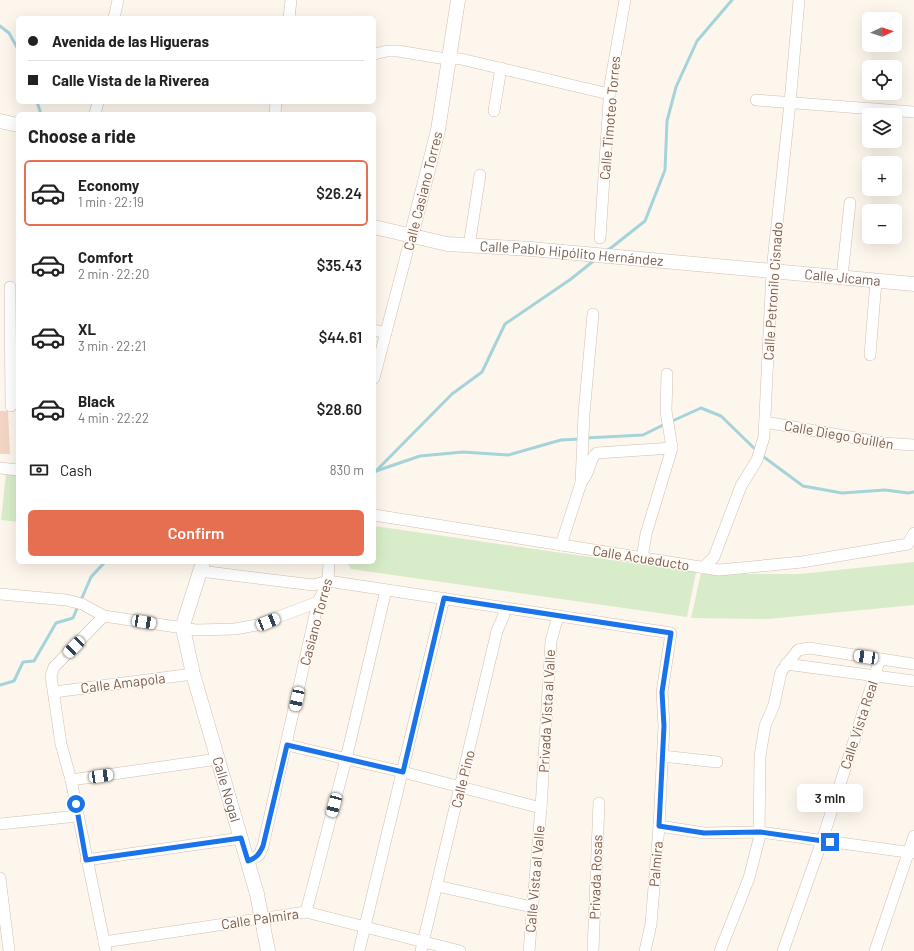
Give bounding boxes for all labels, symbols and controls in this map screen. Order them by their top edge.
north arrow [862,12,902,52]
map controls [862,12,902,244]
text: Avenida de las Higueras [52,32,209,50]
street label: Calle Timoteo Torres [596,55,623,181]
button: locate [862,60,902,100]
text: Calle Vista de la Riverea [52,71,209,89]
button: layers [862,108,902,148]
text: Choose a ride [28,125,136,147]
street label: Calle Casiano Torres [400,129,446,252]
button: + [862,156,902,196]
icon: car [30,175,66,211]
text: Economy [78,176,139,194]
text: $26.24 [316,184,362,202]
text: 1 min · 22:19 [78,194,144,210]
button: − [862,204,902,244]
street label: Calle Petronilo Cisnado [759,221,786,361]
street label: Calle Pablo Hipólito Hernández [479,237,664,269]
icon: car [30,247,66,283]
text: Comfort [78,248,133,266]
text: $35.43 [317,256,362,274]
street label: Calle Jícama [804,265,882,289]
text: 2 min · 22:20 [78,266,149,282]
icon: car [30,319,66,355]
text: XL [78,320,96,338]
text: $44.61 [319,328,362,346]
text: 3 min · 22:21 [78,338,146,354]
icon: car [30,391,66,427]
text: Black [78,392,115,410]
text: $28.60 [317,400,362,418]
text: 4 min · 22:22 [78,410,149,426]
street label: Calle Diego Guillén [783,417,895,453]
icon: cash [28,459,50,481]
text: Cash [60,461,92,479]
text: 830 m [330,462,364,478]
button: Confirm [28,510,364,556]
street label: Calle Acueducto [591,541,691,574]
street label: Casiano Torres [296,576,335,667]
car [255,612,281,632]
car [131,614,157,630]
car [61,634,87,660]
street label: Privada Vista al Valle [535,649,558,773]
car [853,649,879,665]
street label: Calle Amapola [80,669,166,696]
street label: Calle Vista Real [836,678,881,771]
car [289,686,305,712]
street label: Calle Pino [447,748,478,810]
street label: Calle Nogal [209,754,245,824]
car [88,768,114,784]
callout: 3 min [797,784,863,812]
text: 3 min [815,790,845,806]
car [325,792,343,818]
route start [67,795,85,813]
street label: Calle Vista al Valle [521,825,548,933]
route end [821,833,839,851]
street label: Privada Rosas [586,834,605,920]
street label: Palmira [645,840,666,888]
street label: Calle Palmira [220,905,300,932]

